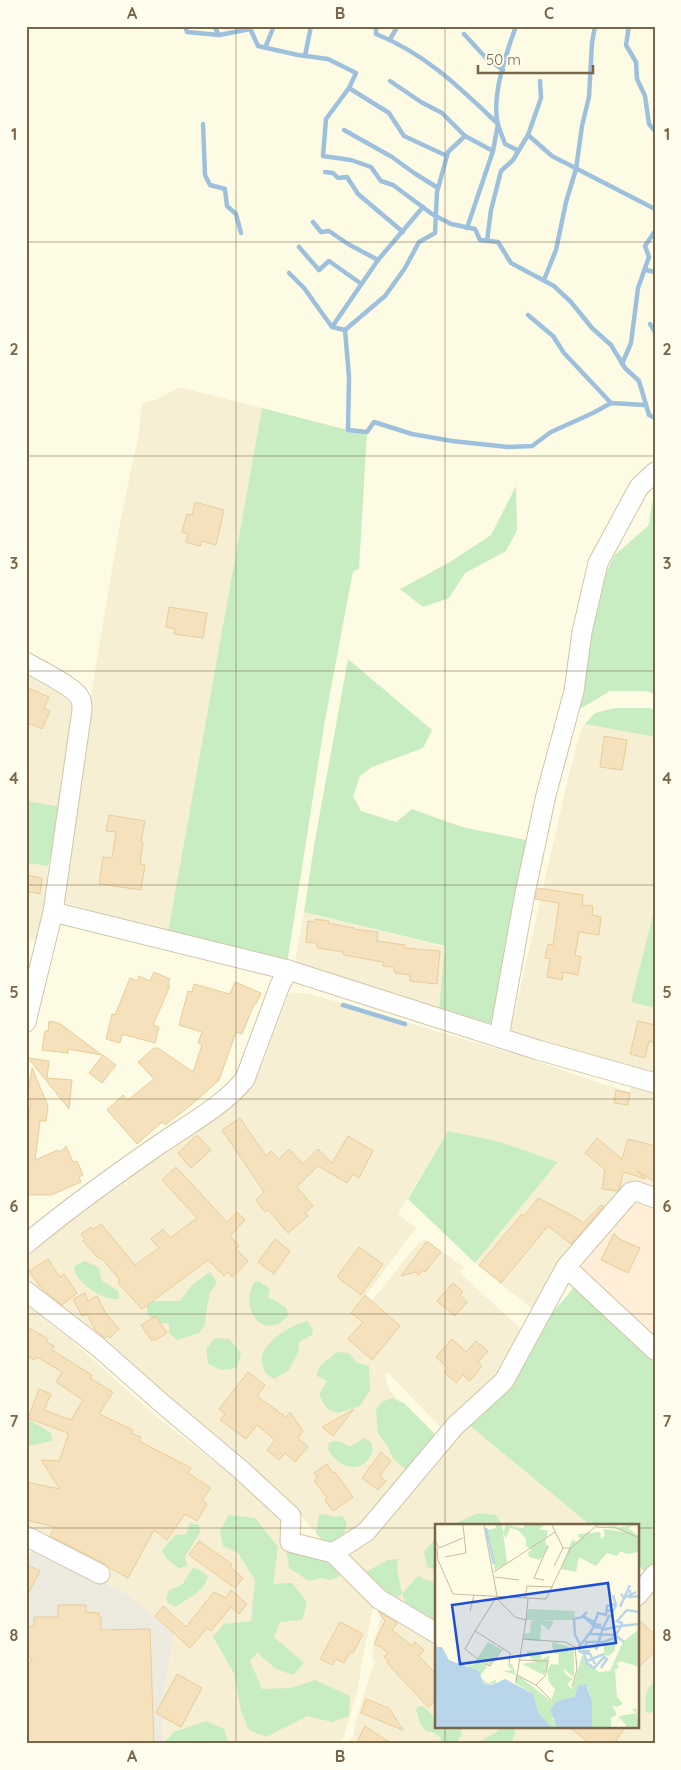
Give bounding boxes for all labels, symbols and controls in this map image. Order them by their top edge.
text: A [127,3,138,23]
text: B [335,3,345,23]
text: C [544,3,554,23]
scale bar [478,42,594,74]
text: 50 m [486,50,521,69]
text: 1 [11,124,17,144]
text: 1 [664,124,670,144]
text: 2 [9,339,19,359]
text: 2 [662,339,672,359]
text: 3 [10,553,18,573]
text: 3 [663,553,671,573]
text: 4 [9,768,19,788]
text: 4 [662,768,672,788]
text: 5 [9,982,19,1002]
text: 5 [662,982,672,1002]
text: 6 [10,1196,19,1216]
text: 6 [663,1196,672,1216]
text: 7 [10,1411,19,1431]
text: 7 [663,1411,672,1431]
inset map [435,1524,638,1728]
text: 8 [10,1625,19,1645]
text: 8 [663,1625,672,1645]
text: A [127,1746,138,1766]
text: B [335,1746,345,1766]
text: C [544,1746,554,1766]

